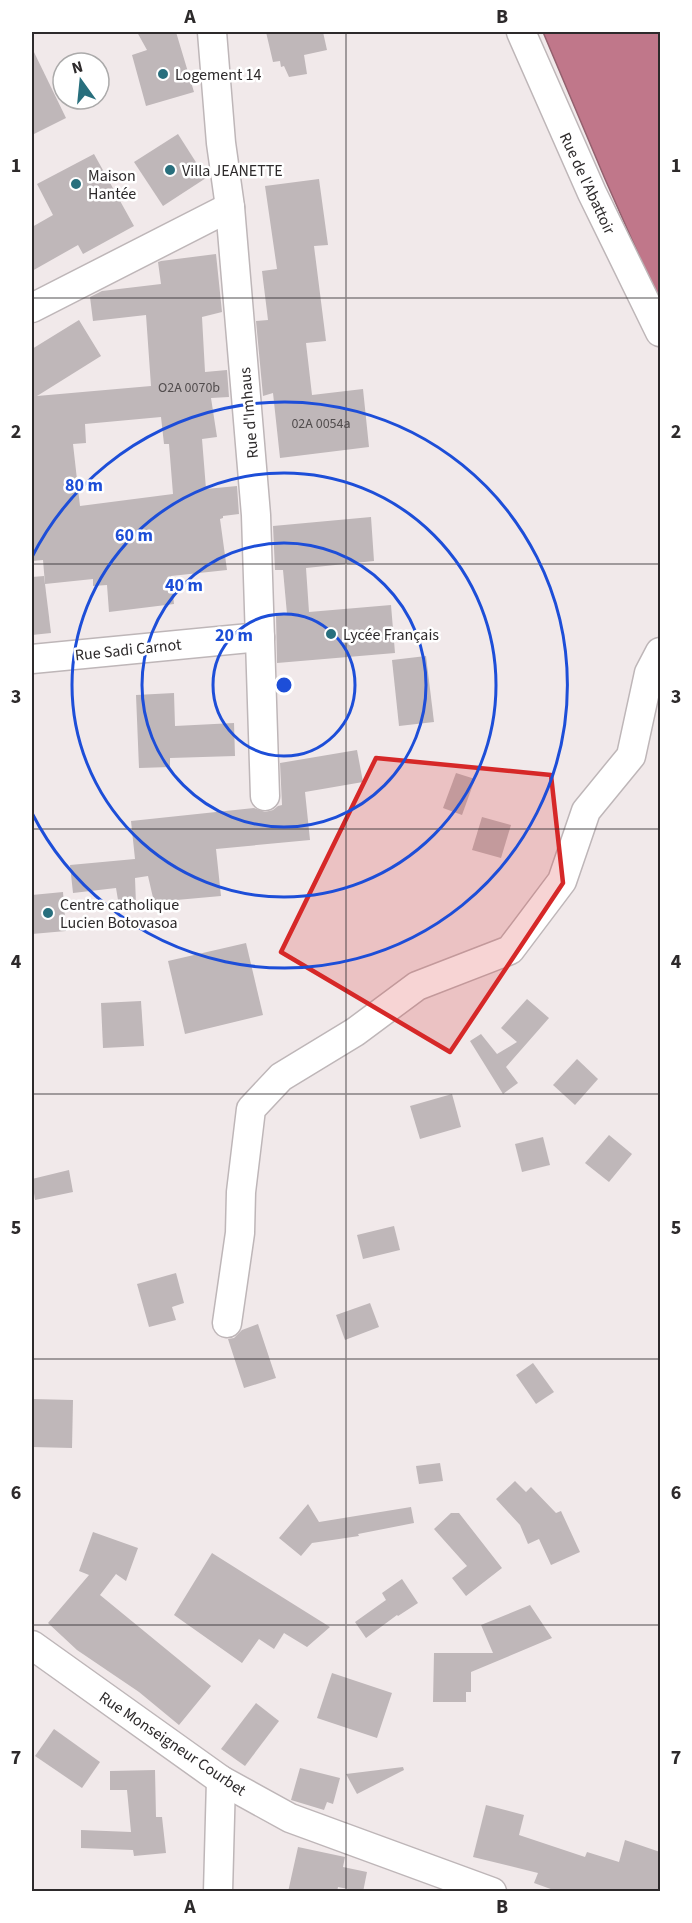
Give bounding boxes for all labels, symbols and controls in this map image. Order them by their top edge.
text: A [183,3,196,31]
text: B [496,3,508,31]
north arrow [51,51,111,111]
text: N [69,55,85,79]
place label: Logement 14 [175,64,262,86]
marker: Logement 14 [156,67,170,81]
street label: Rue de l'Abattoir [554,129,620,238]
text: 1 [11,152,21,180]
text: 1 [671,152,681,180]
place label: Villa JEANETTE [182,160,283,182]
marker: Villa JEANETTE [163,163,177,177]
place label: Maison Hantée [88,165,136,205]
marker: Maison Hantée [69,177,83,191]
street label: Rue d'Imhaus [234,366,264,459]
house number: O2A 0070b [158,378,220,398]
house number: 02A 0054a [291,414,351,434]
text: 2 [11,418,21,446]
text: 2 [671,418,681,446]
text: 80 m [65,473,103,498]
text: 60 m [115,523,153,548]
text: 40 m [165,573,203,598]
text: 20 m [215,623,253,648]
place label: Lycée Français [343,624,439,646]
marker: Lycée Français [324,627,338,641]
street label: Rue Sadi Carnot [74,633,183,667]
centre of rings [274,675,294,695]
text: 3 [11,683,21,711]
text: 3 [671,683,681,711]
place label: Centre catholique Lucien Botovasoa [60,894,179,934]
marker: Centre catholique Lucien Botovasoa [41,906,55,920]
text: 4 [11,948,22,976]
text: 4 [671,948,682,976]
text: 5 [11,1214,21,1242]
text: 5 [671,1214,681,1242]
text: 6 [11,1479,21,1507]
text: 6 [671,1479,681,1507]
street label: Rue Monseigneur Courbet [95,1686,251,1802]
text: 7 [11,1744,21,1772]
text: 7 [671,1744,681,1772]
text: A [183,1893,196,1921]
text: B [496,1893,508,1921]

